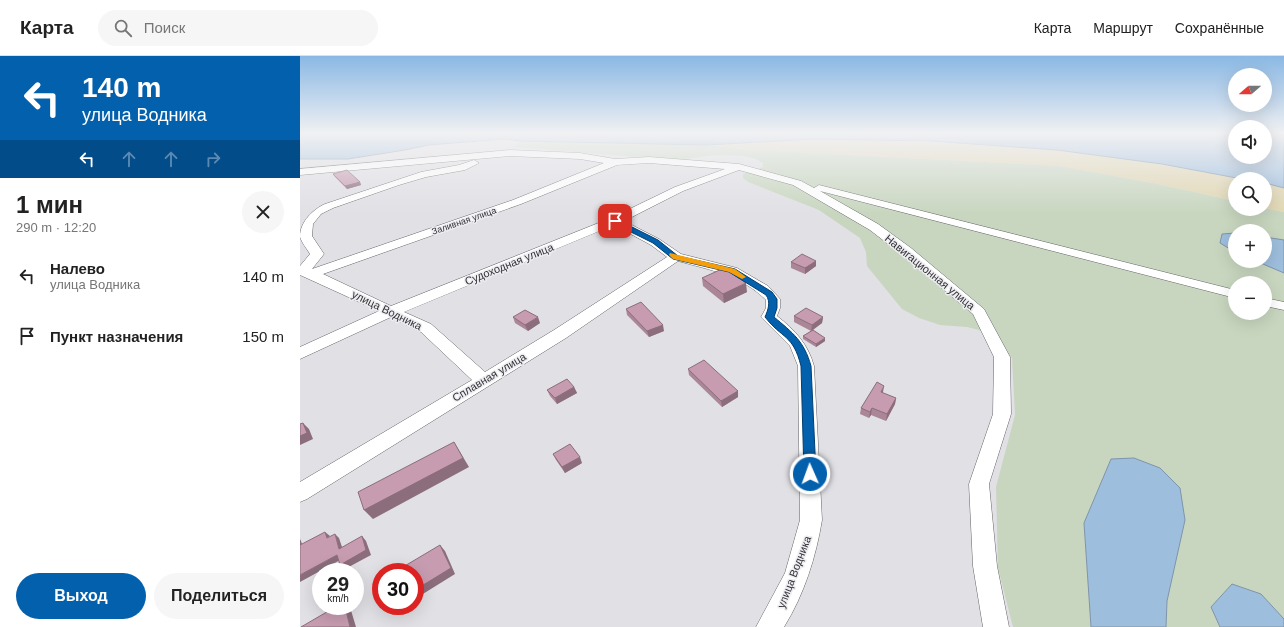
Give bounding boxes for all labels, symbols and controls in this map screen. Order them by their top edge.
search box [98,10,378,46]
text: Карта [20,17,74,38]
icon: search [112,17,134,39]
text: Поиск [144,19,185,36]
text: Карта [1034,20,1071,36]
text: Маршрут [1093,20,1153,36]
text: Сохранённые [1175,20,1264,36]
north arrow [1228,68,1272,112]
map controls [1228,68,1272,320]
icon: left [16,72,68,124]
text: 140 m [82,72,161,103]
text: улица Водника [82,105,207,125]
button: sound [1228,120,1272,164]
icon: left [76,148,98,170]
icon: ahead [118,148,140,170]
icon: ahead [160,148,182,170]
icon: right [202,148,224,170]
button: search [1228,172,1272,216]
text: 1 мин [16,191,83,218]
button: close [242,191,284,233]
pin [598,204,632,238]
street label: Заливная улица [430,205,498,237]
icon: arrive [604,210,626,232]
text: 290 m · 12:20 [16,220,96,235]
button: + [1228,224,1272,268]
street label: Навигационная улица [883,232,978,312]
street label: Судоходная улица [463,240,556,287]
text: Налево [50,260,105,277]
icon: left [16,265,38,287]
text: 140 m [242,268,284,285]
button: − [1228,276,1272,320]
text: улица Водника [50,277,140,292]
street label: улица Водника [350,288,425,333]
icon: arrive [16,325,38,347]
text: Пункт назначения [50,328,183,345]
text: 150 m [242,328,284,345]
street label: Сплавная улица [450,350,529,404]
position arrow [789,453,831,495]
street label: улица Водника [775,533,814,610]
speed limit sign: 30 [372,563,424,615]
button: Выход [16,573,146,619]
button: Поделиться [154,573,284,619]
text: 29 [327,573,349,595]
text: km/h [327,593,349,604]

